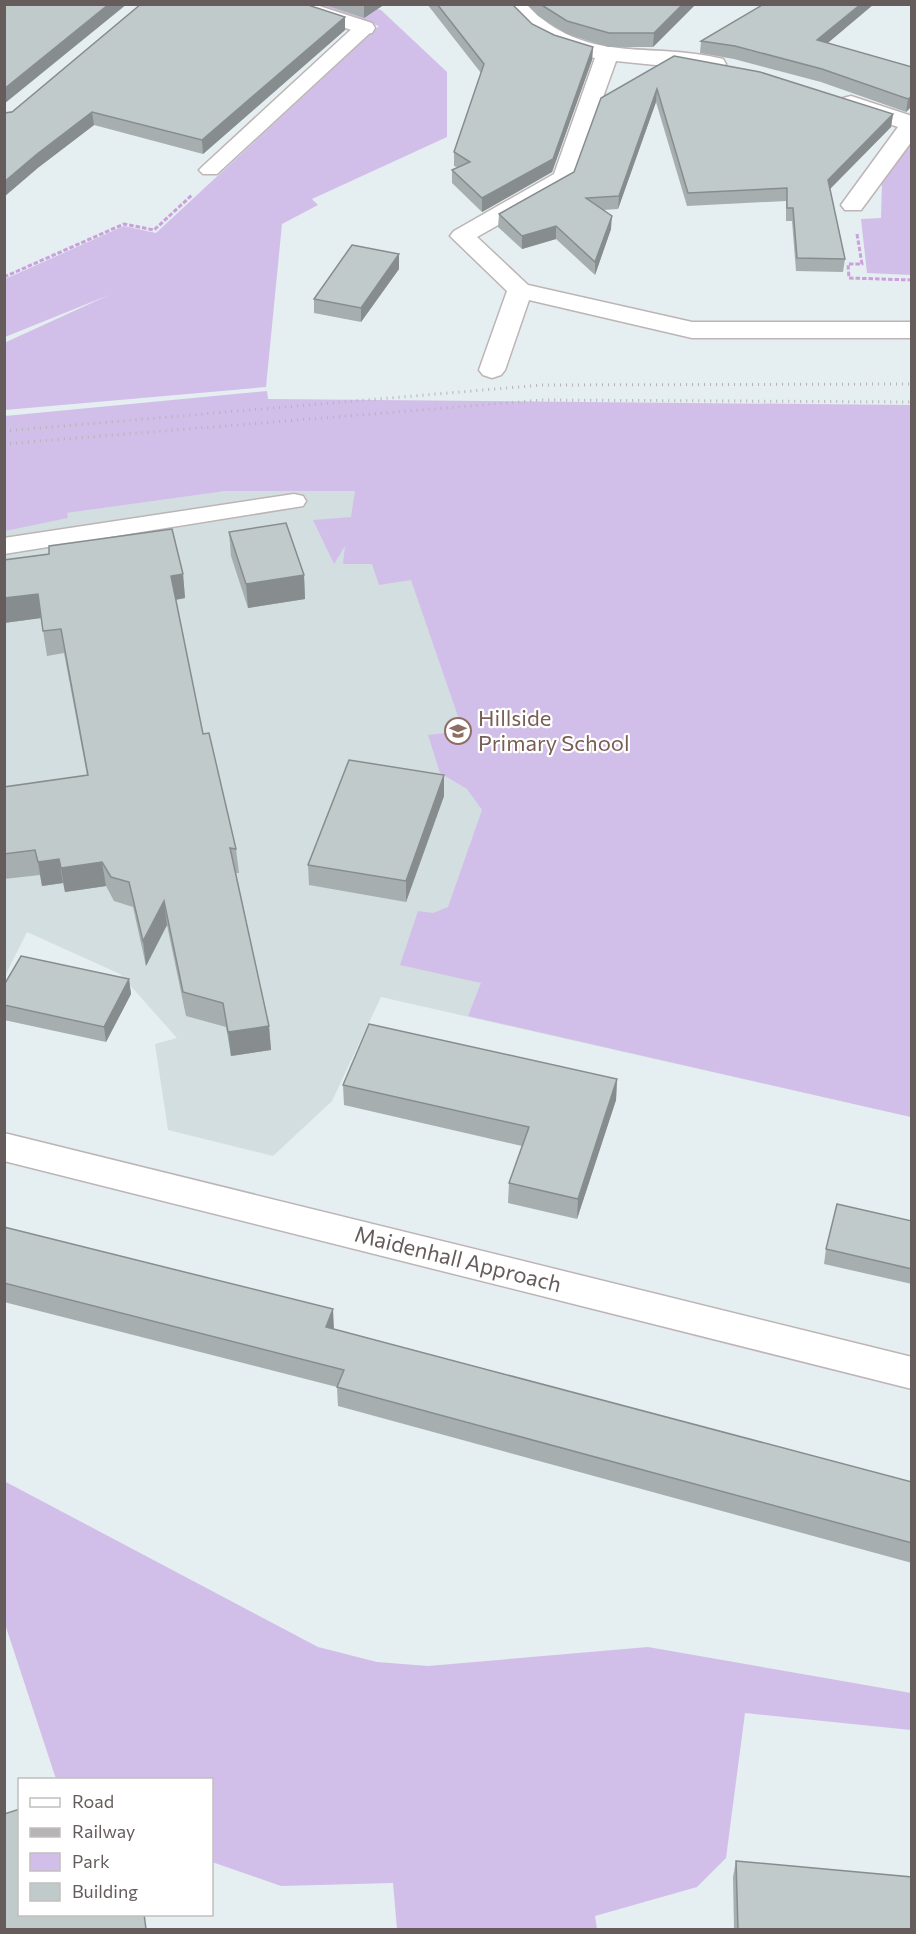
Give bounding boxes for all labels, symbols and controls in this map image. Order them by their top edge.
place label: Hillside Primary School [478,704,630,756]
school or university icon: Hillside Primary School [443,716,473,746]
street label: Maidenhall Approach [352,1220,564,1297]
legend [18,1778,213,1916]
text: Road [72,1790,114,1812]
text: Railway [72,1820,135,1842]
text: Park [72,1850,110,1872]
text: Building [72,1880,138,1902]

